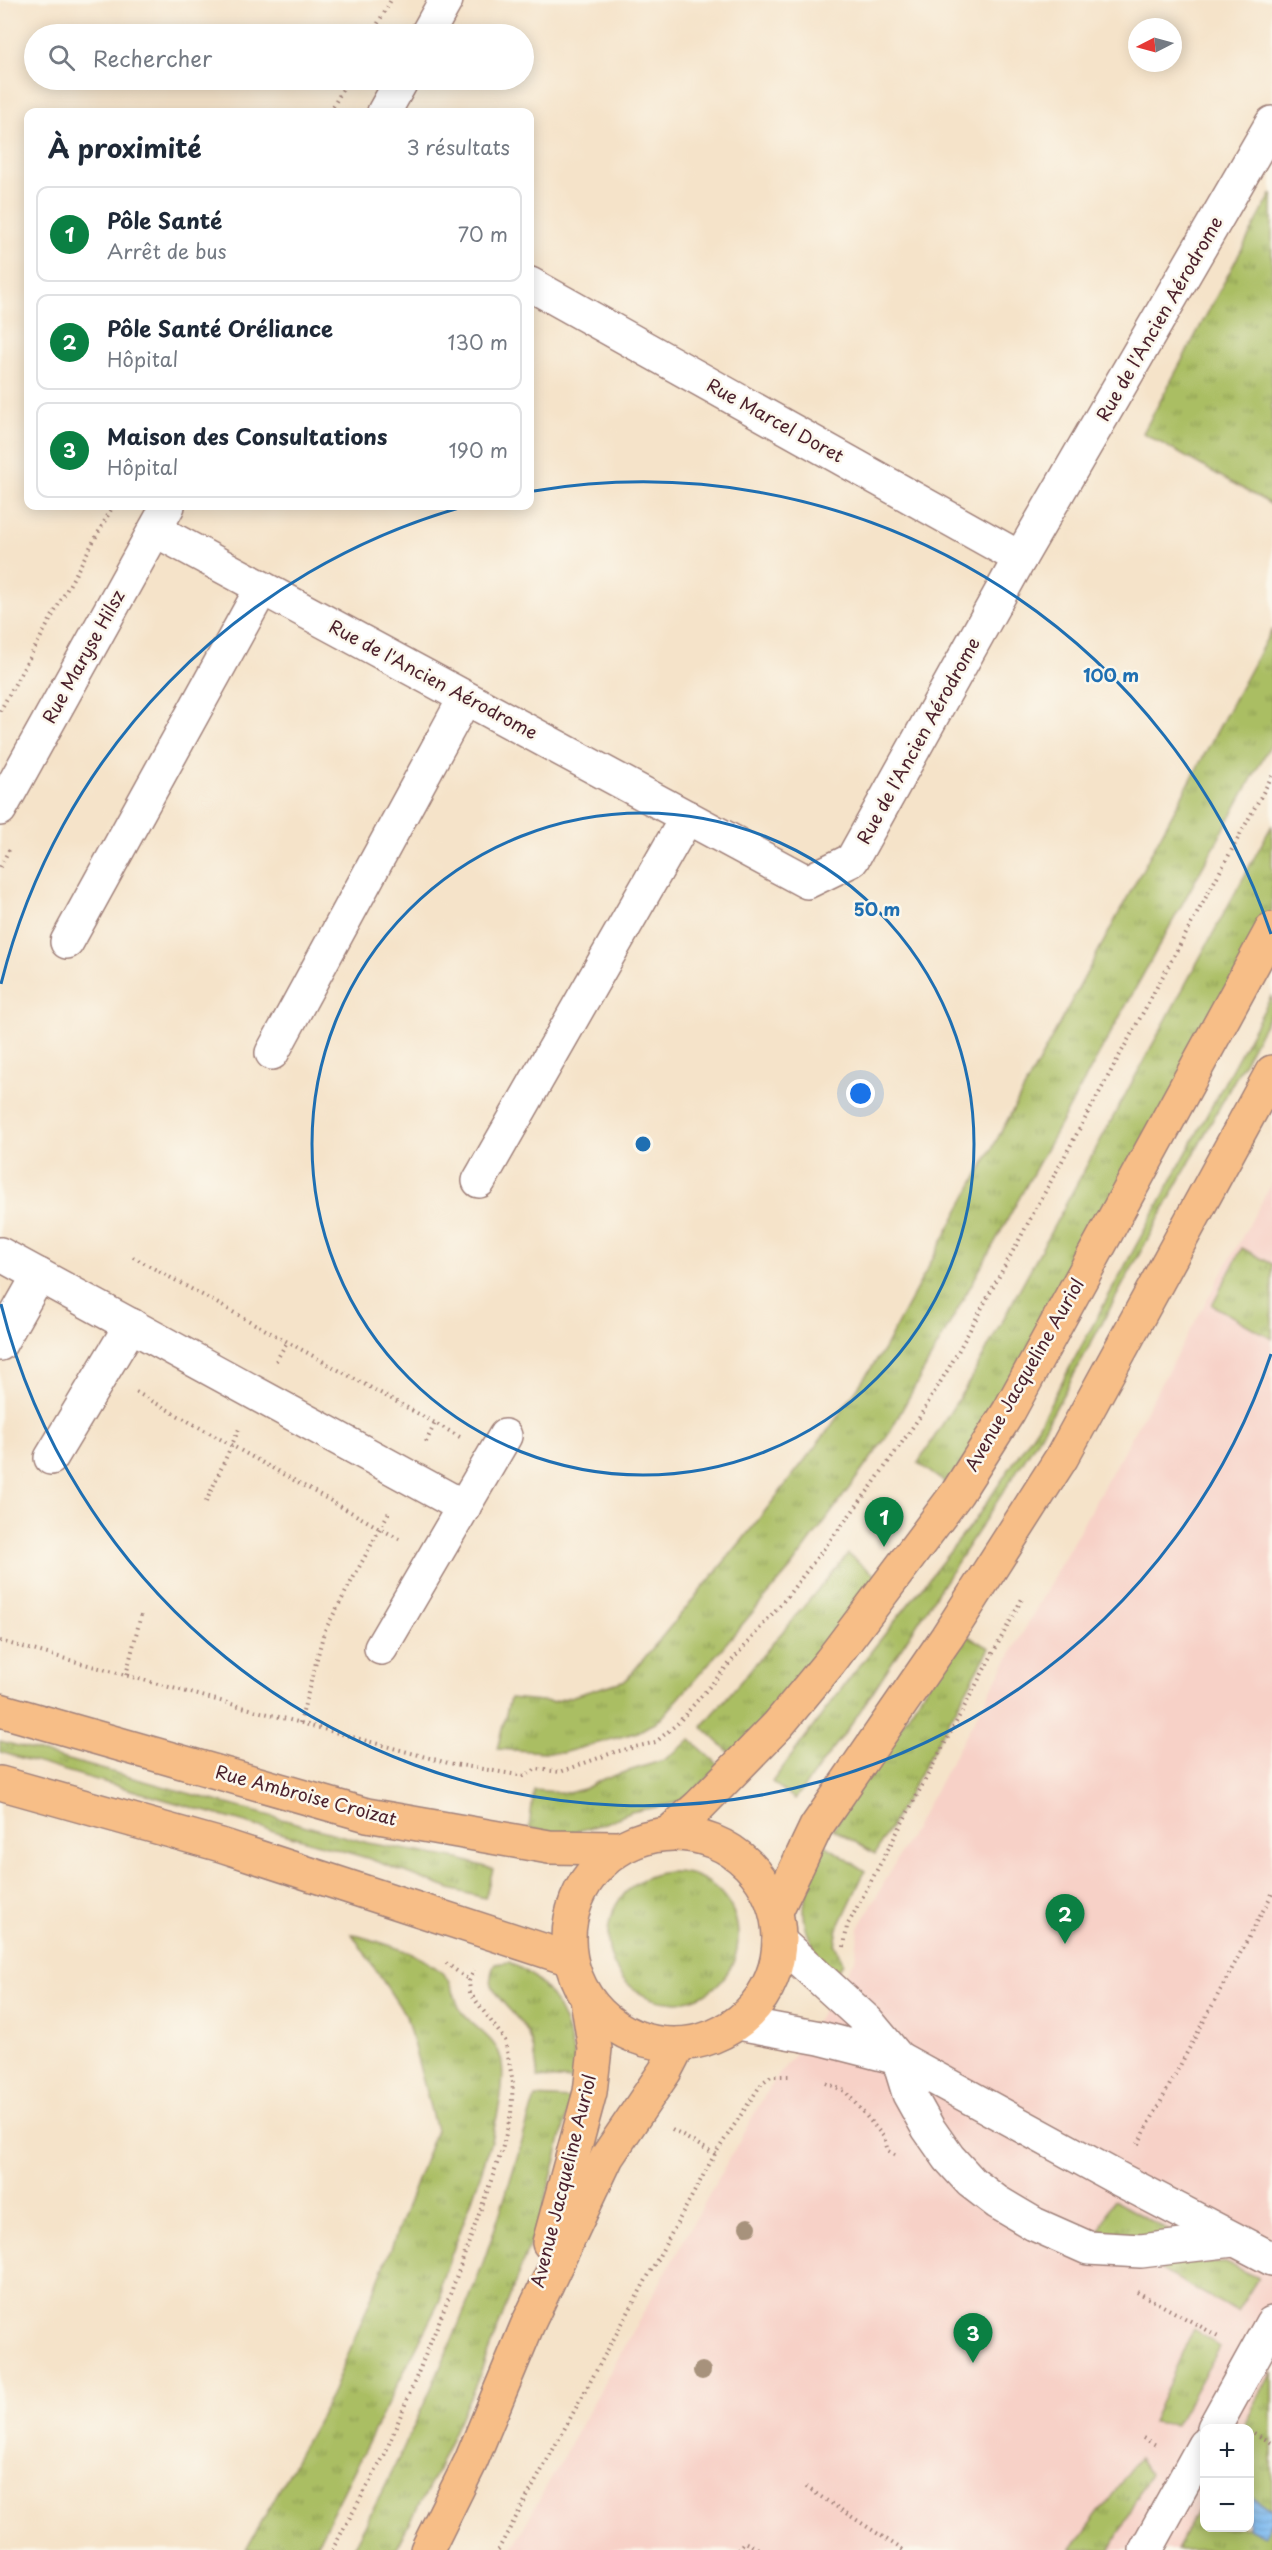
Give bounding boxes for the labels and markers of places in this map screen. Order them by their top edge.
centre of rings [633,1134,653,1154]
pin: 1 [864,1498,904,1547]
pin: 2 [1046,1894,1084,1944]
pin: 3 [954,2314,992,2363]

